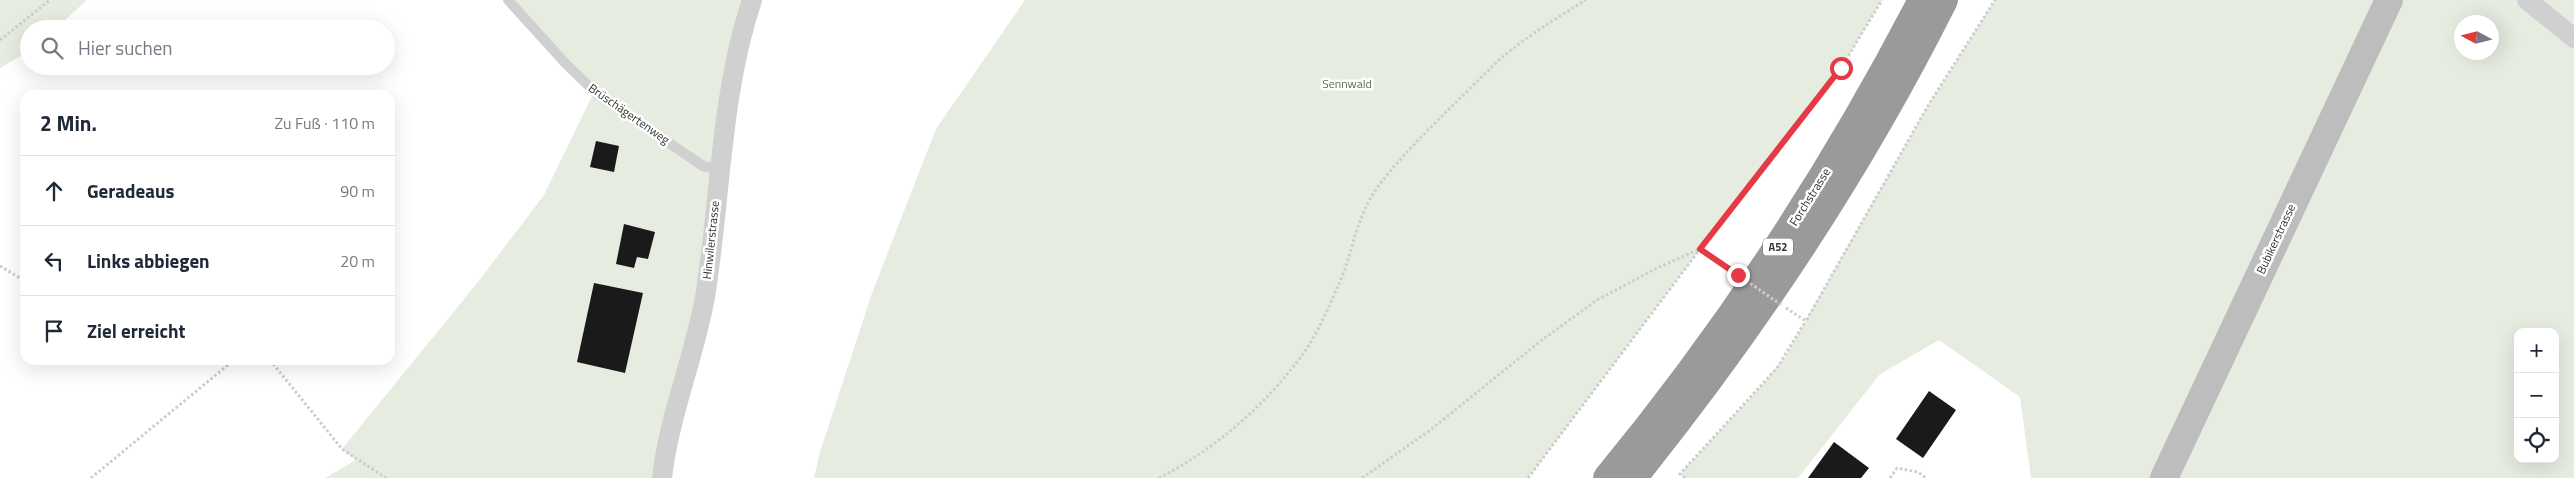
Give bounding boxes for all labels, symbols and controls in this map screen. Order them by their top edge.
north arrow [2454,15,2499,60]
search box [20,20,395,75]
text: Hier suchen [78,33,173,62]
icon: search [38,34,66,62]
route start [1830,57,1853,80]
park label: Sennwald [1322,74,1372,93]
street label: Brüschägertenweg [585,78,674,149]
text: 2 Min. [40,107,97,139]
text: Zu Fuß · 110 m [274,111,375,135]
street label: Forchstrasse [1784,164,1835,229]
text: Geradeaus [87,176,174,205]
icon: ahead [40,177,68,205]
text: 90 m [340,179,375,203]
street label: Hinwilerstrasse [697,200,724,280]
street label: Bubikerstrasse [2251,200,2300,277]
road number: A52 [1763,238,1793,256]
text: Links abbiegen [87,246,210,275]
icon: left [40,247,68,275]
text: 20 m [340,249,375,273]
route end [1727,264,1750,287]
text: Ziel erreicht [87,316,185,345]
icon: arrive [40,317,68,345]
map controls [2514,328,2559,463]
button: + [2514,328,2559,373]
button: − [2514,373,2559,418]
button: locate [2514,418,2559,463]

